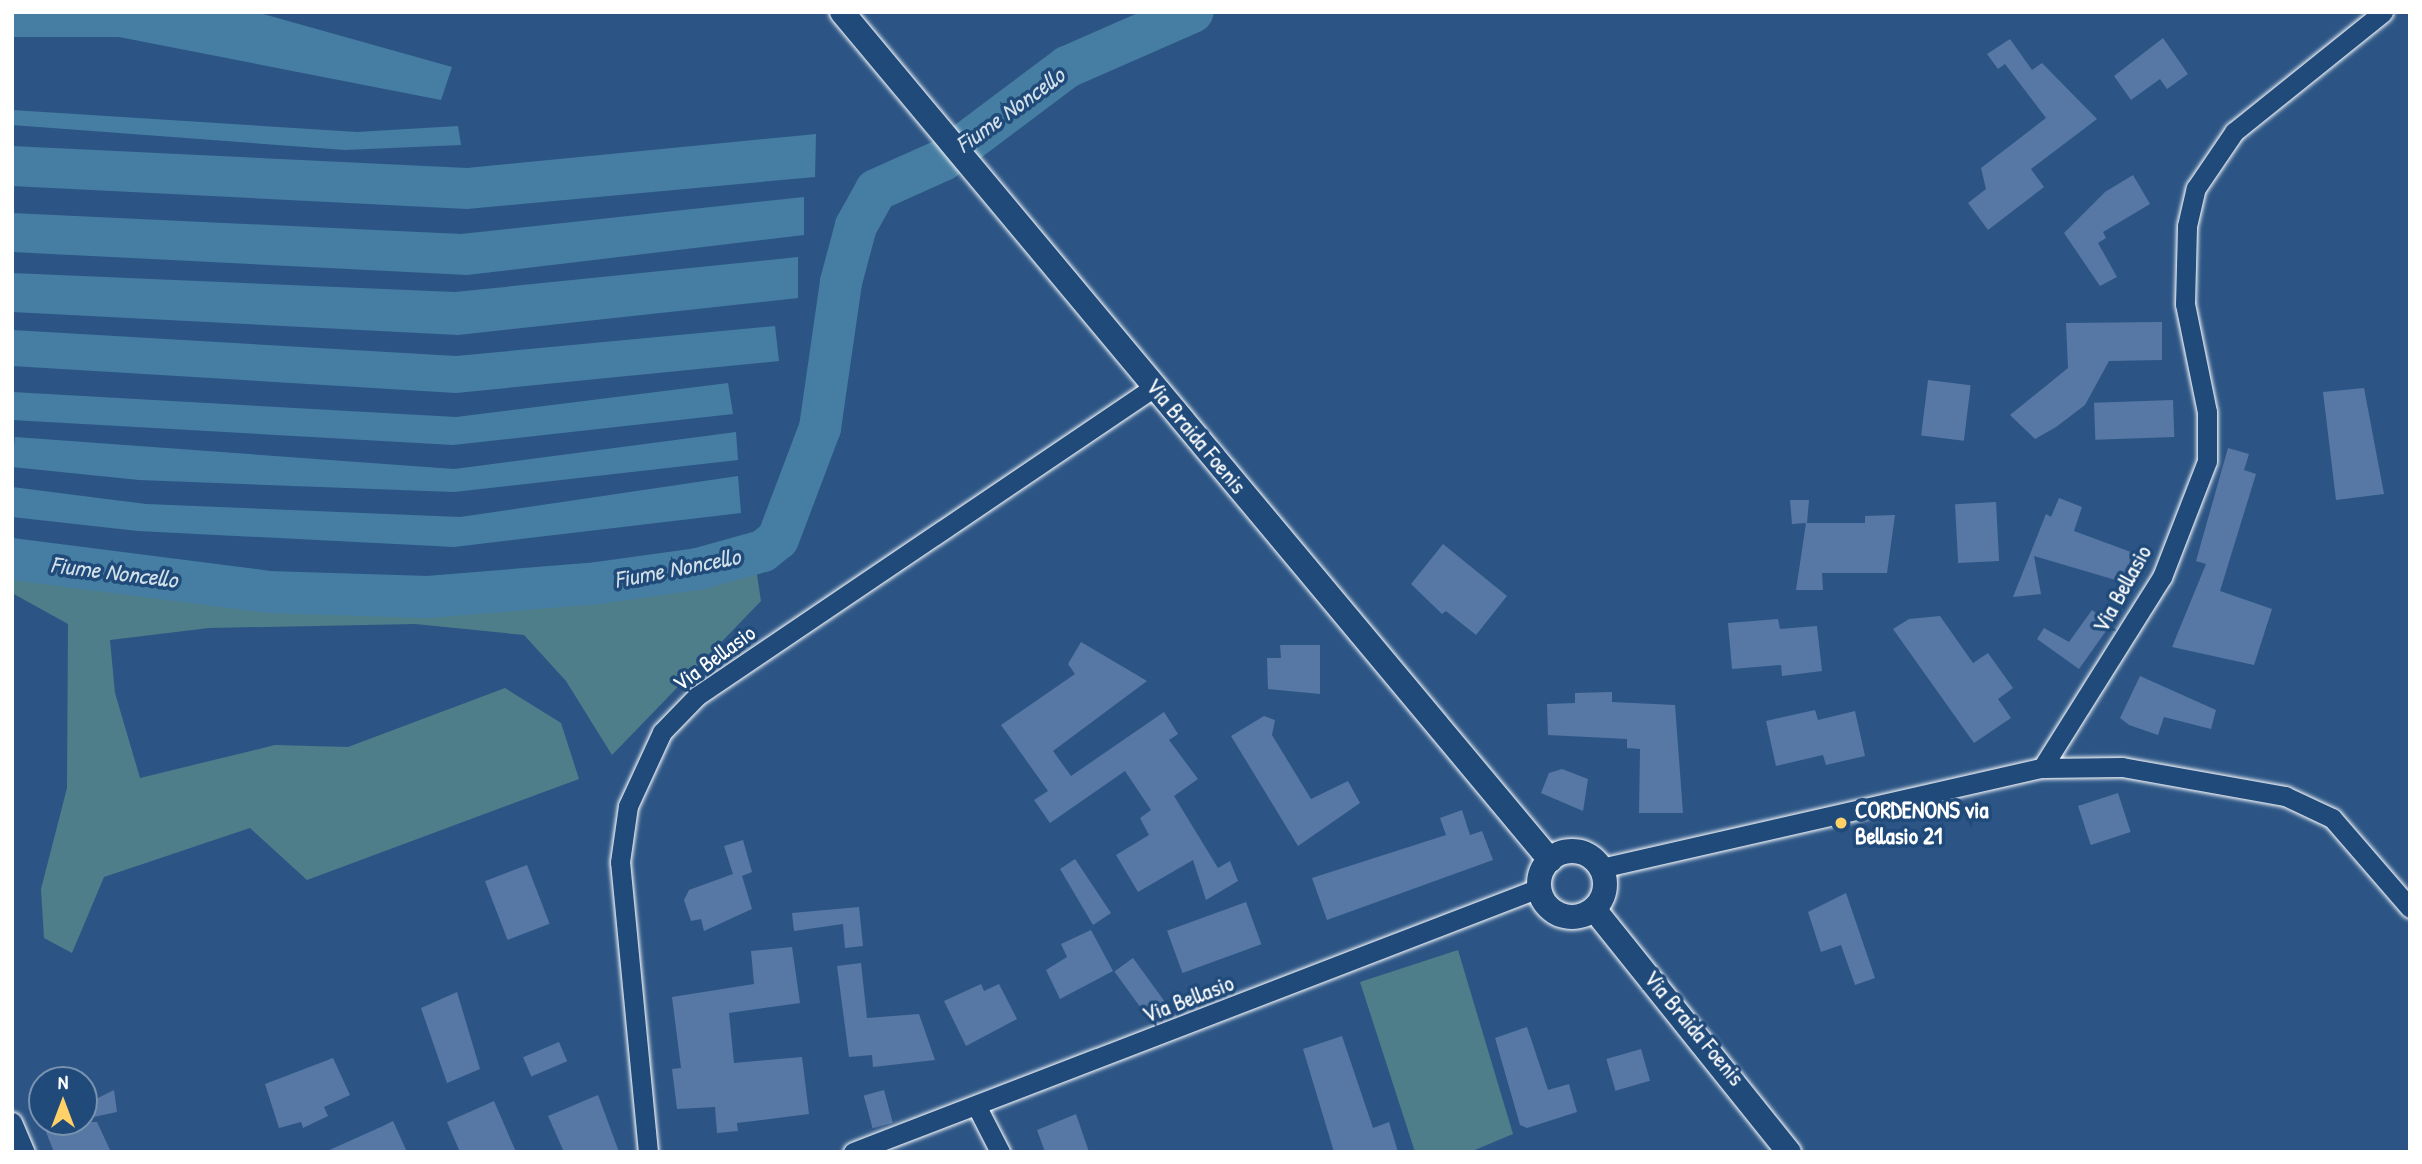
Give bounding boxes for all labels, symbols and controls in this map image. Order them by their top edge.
water label: Fiume Noncello [950,61,1070,159]
street label: Via Braida Foenis [1140,373,1252,499]
street label: Via Bellasio [2087,541,2157,637]
water label: Fiume Noncello [612,542,742,594]
water label: Fiume Noncello [49,550,179,594]
street label: Via Bellasio [667,619,761,697]
place label: CORDENONS via Bellasio 21 [1855,796,1988,850]
marker: CORDENONS via Bellasio 21 [1833,815,1849,831]
street label: Via Braida Foenis [1638,965,1750,1091]
street label: Via Bellasio [1139,969,1237,1029]
north arrow [28,1066,98,1136]
text: N [58,1069,68,1095]

